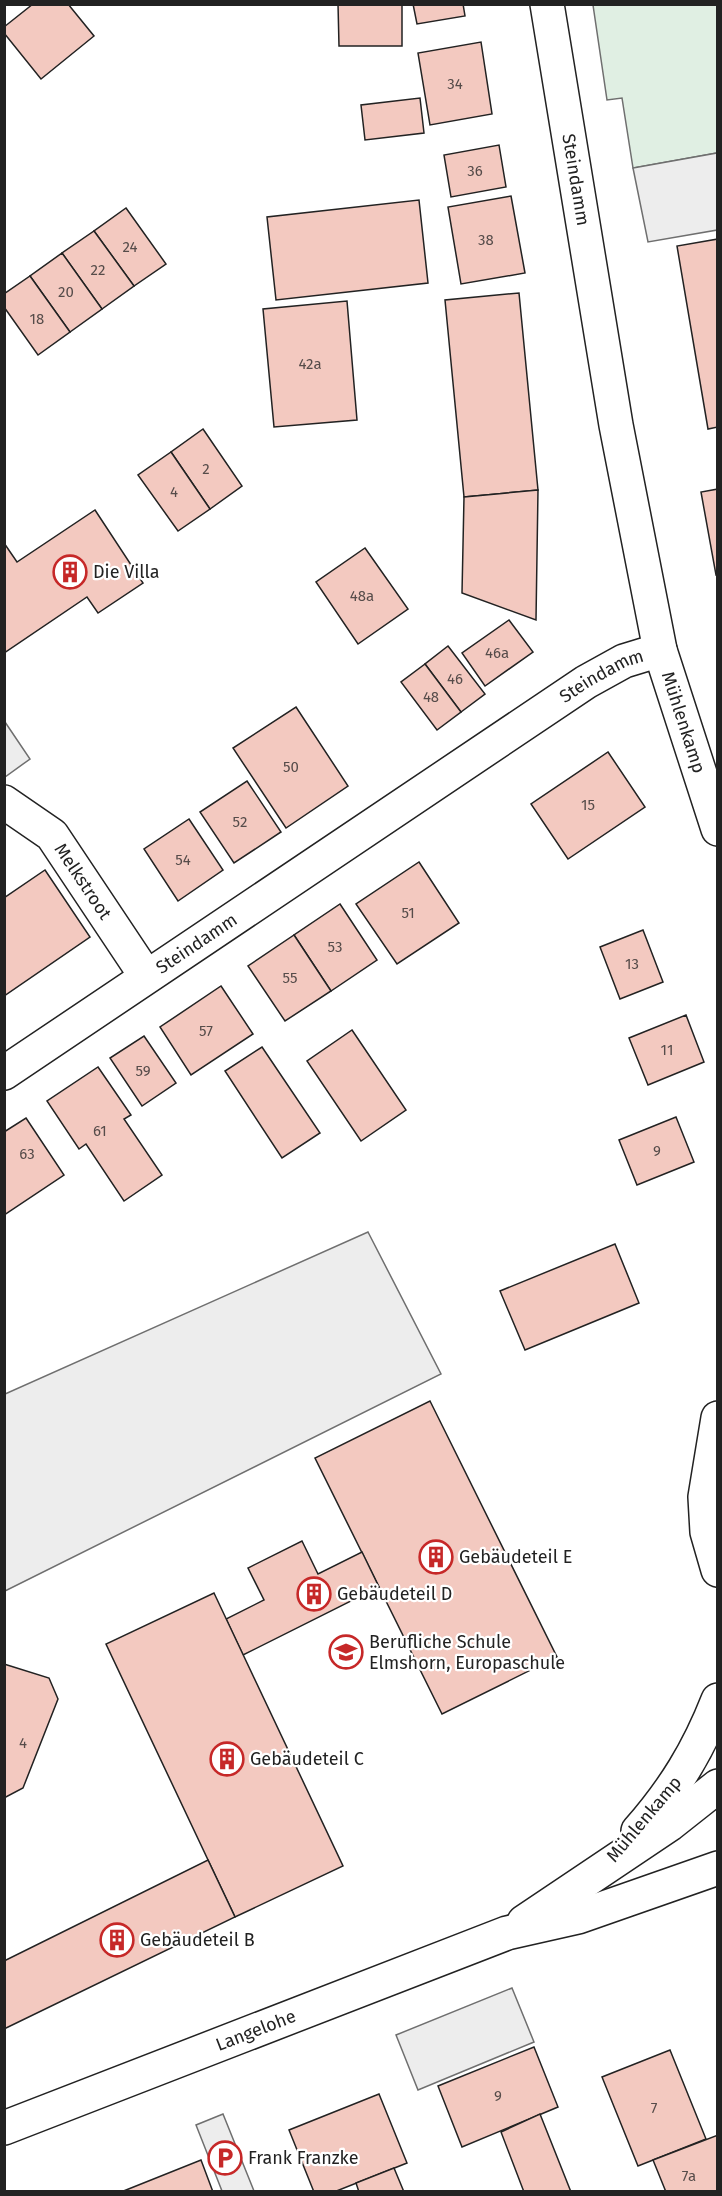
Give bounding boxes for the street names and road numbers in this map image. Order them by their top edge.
street label: Steindamm [557,132,594,227]
street label: Steindamm [555,645,646,708]
street label: Mühlenkamp [657,669,710,776]
street label: Melkstroot [50,839,117,924]
street label: Steindamm [152,909,241,979]
street label: Mühlenkamp [602,1772,686,1866]
street label: Langelohe [213,2005,299,2056]

